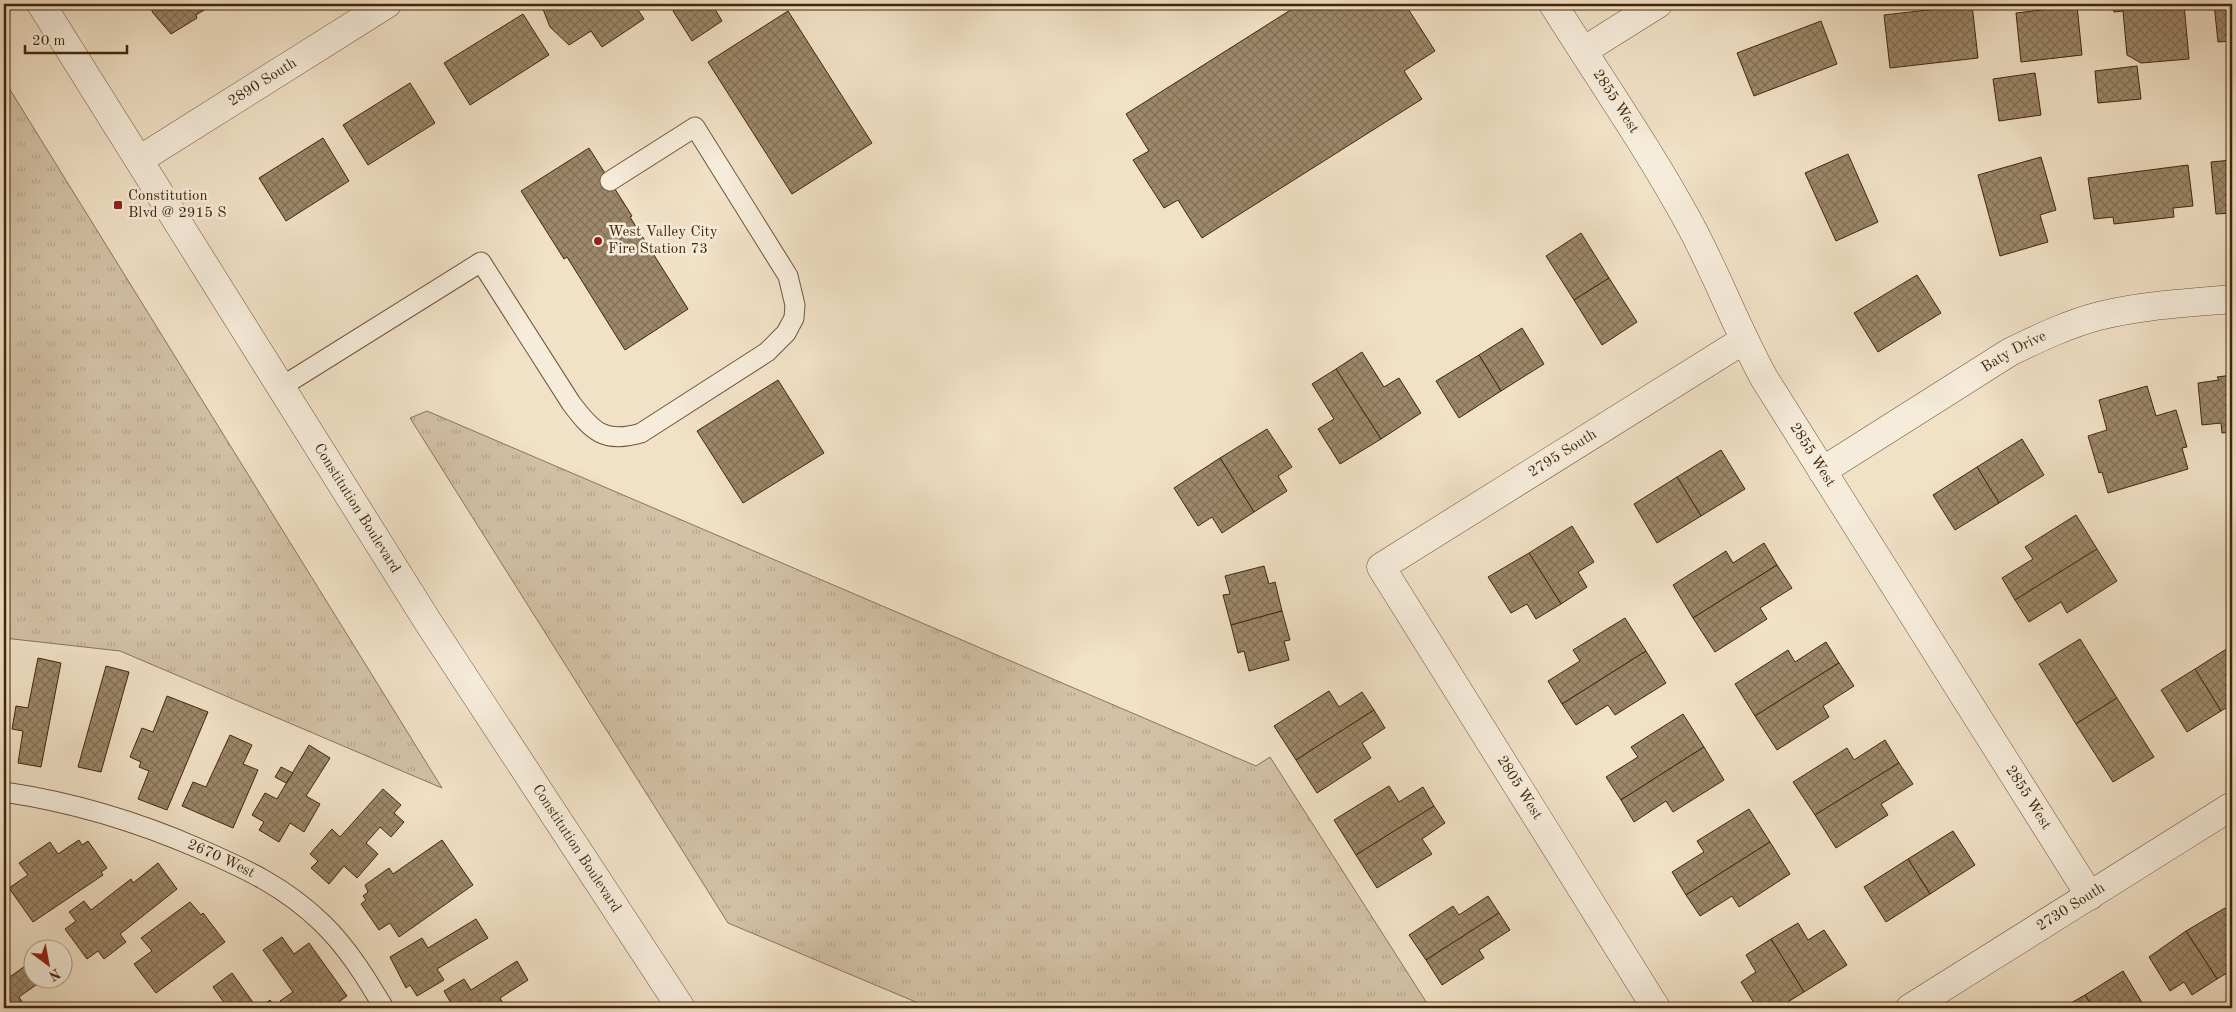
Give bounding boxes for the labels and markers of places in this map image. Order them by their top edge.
place label: Constitution Blvd @ 2915 S [128,189,226,221]
marker: Constitution Blvd @ 2915 S [112,199,124,211]
place label: West Valley City Fire Station 73 [608,225,718,257]
marker: West Valley City Fire Station 73 [592,235,604,247]

